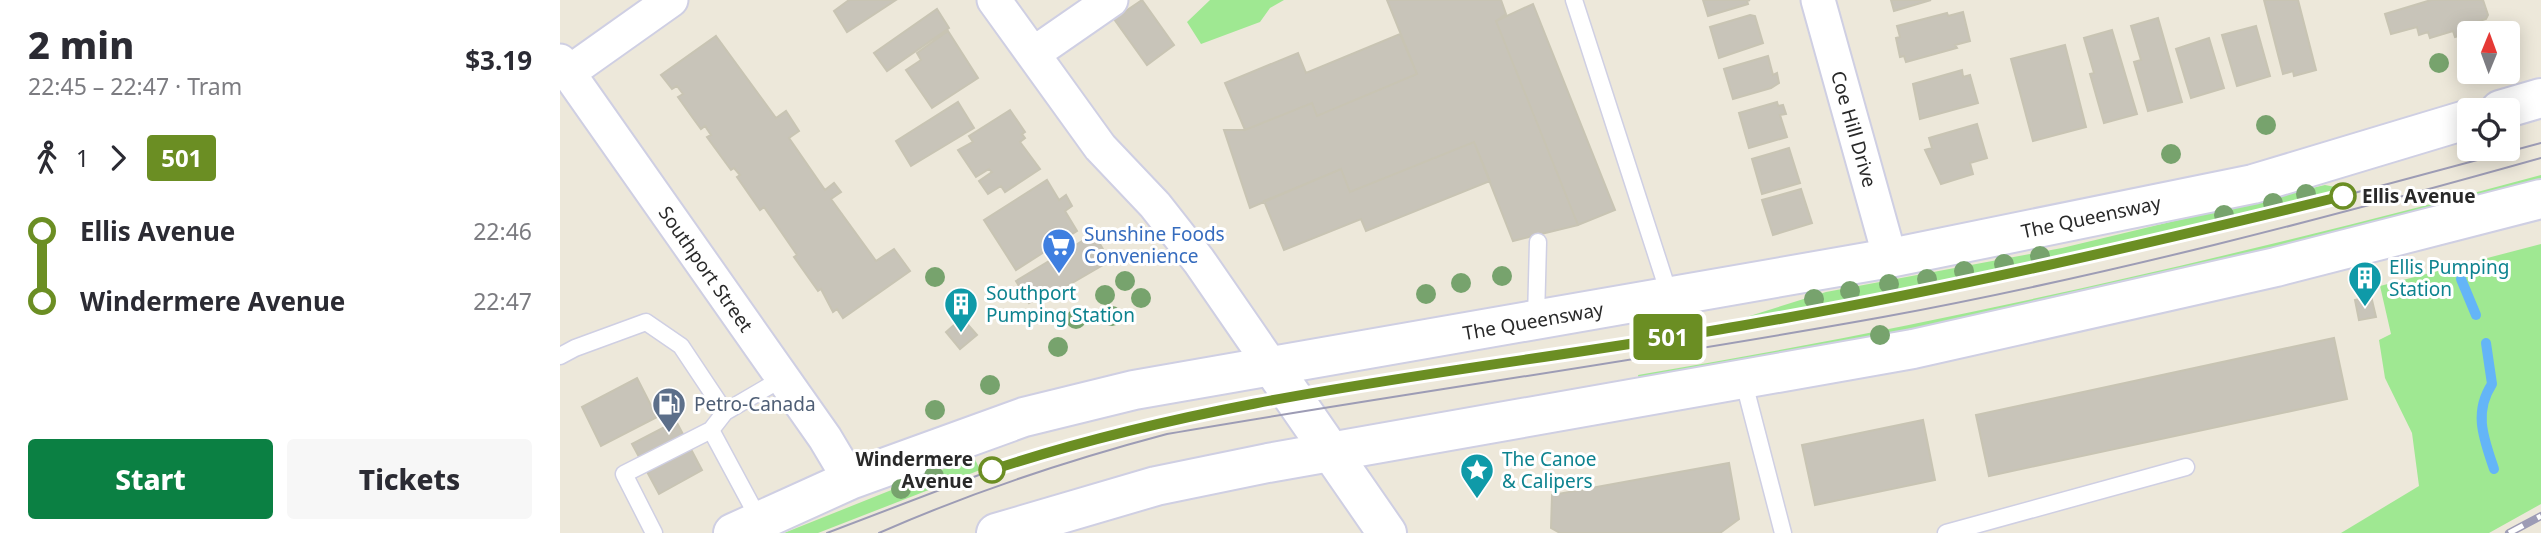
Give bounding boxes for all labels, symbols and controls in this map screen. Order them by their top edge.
text: 2 min [28,18,134,70]
north arrow [2457,21,2520,84]
map controls [2457,21,2520,161]
text: $3.19 [465,42,532,78]
street label: Coe Hill Drive [1825,68,1883,190]
text: 22:45 – 22:47 · Tram [28,70,242,102]
button: locate [2457,98,2520,161]
icon: walk [28,139,66,177]
icon: forward [99,139,137,177]
text: 501 [161,141,202,174]
text: 1 [76,142,89,174]
marker: Ellis Avenue [2330,183,2356,209]
place label: Ellis Avenue [2362,183,2476,209]
street label: The Queensway [2019,189,2164,244]
street label: Southport Street [653,201,759,337]
text: Ellis Avenue [80,213,235,249]
text: 22:46 [473,215,532,247]
place label: Sunshine Foods Convenience [1084,221,1225,269]
supermarket icon: Sunshine Foods Convenience [1040,226,1078,275]
place label: Ellis Pumping Station [2389,254,2509,302]
building icon: Ellis Pumping Station [2346,259,2384,308]
place label: Southport Pumping Station [986,280,1135,328]
text: Windermere Avenue [80,283,345,319]
text: 22:47 [473,285,532,317]
building icon: Southport Pumping Station [942,285,980,334]
street label: The Queensway [1461,296,1606,346]
line badge: 501 [1628,314,1708,360]
text: 501 [1647,320,1689,353]
fuel station icon: Petro-Canada [650,385,688,434]
place label: Petro-Canada [694,391,816,417]
button: Start [28,439,273,519]
button: Tickets [287,439,532,519]
place label: Windermere Avenue [855,446,973,494]
place label: The Canoe & Calipers [1502,446,1597,494]
place icon: The Canoe & Calipers [1458,451,1496,500]
marker: Windermere Avenue [979,457,1005,483]

